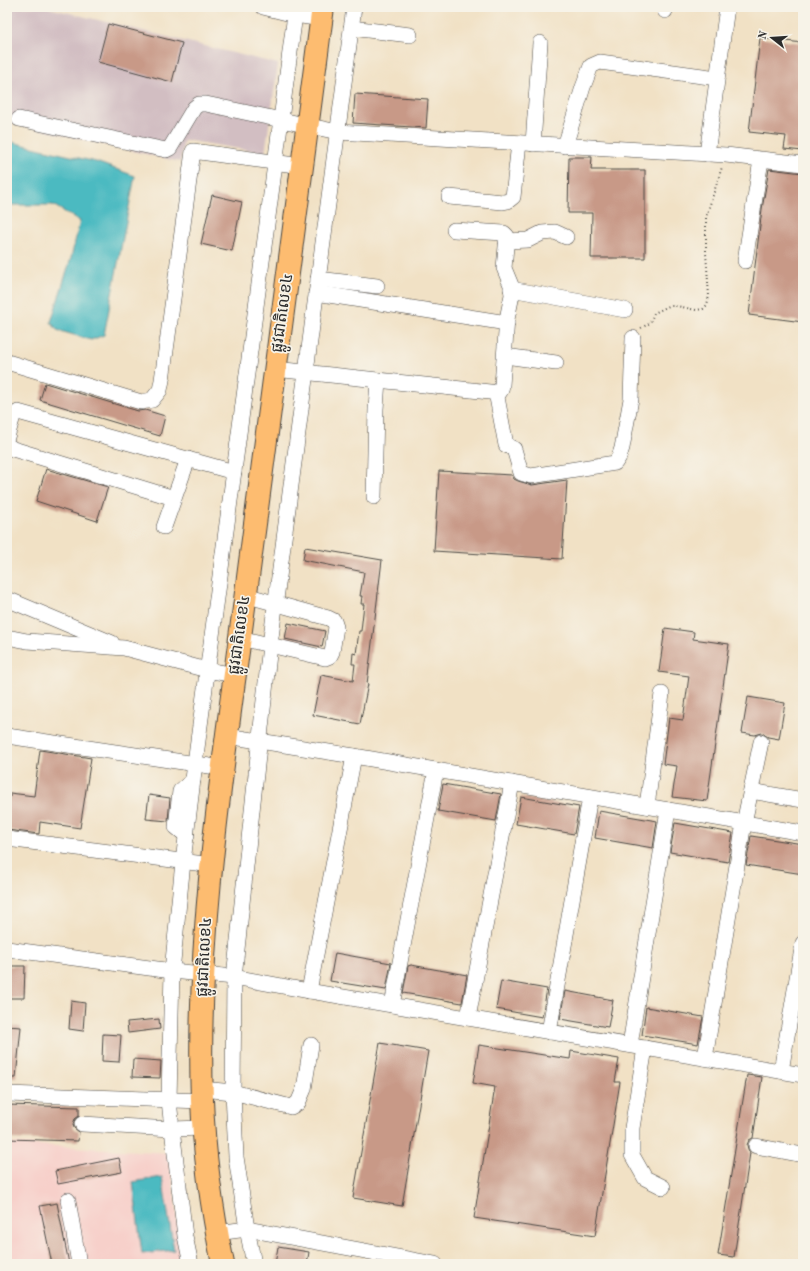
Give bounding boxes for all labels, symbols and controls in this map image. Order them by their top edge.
north arrow [752,18,792,58]
text: N [757,29,771,41]
street label: ផ្លូវជាតិលេខ៤ [267,272,301,354]
street label: ផ្លូវជាតិលេខ៤ [224,594,258,676]
street label: ផ្លូវជាតិលេខ៤ [192,916,220,998]

